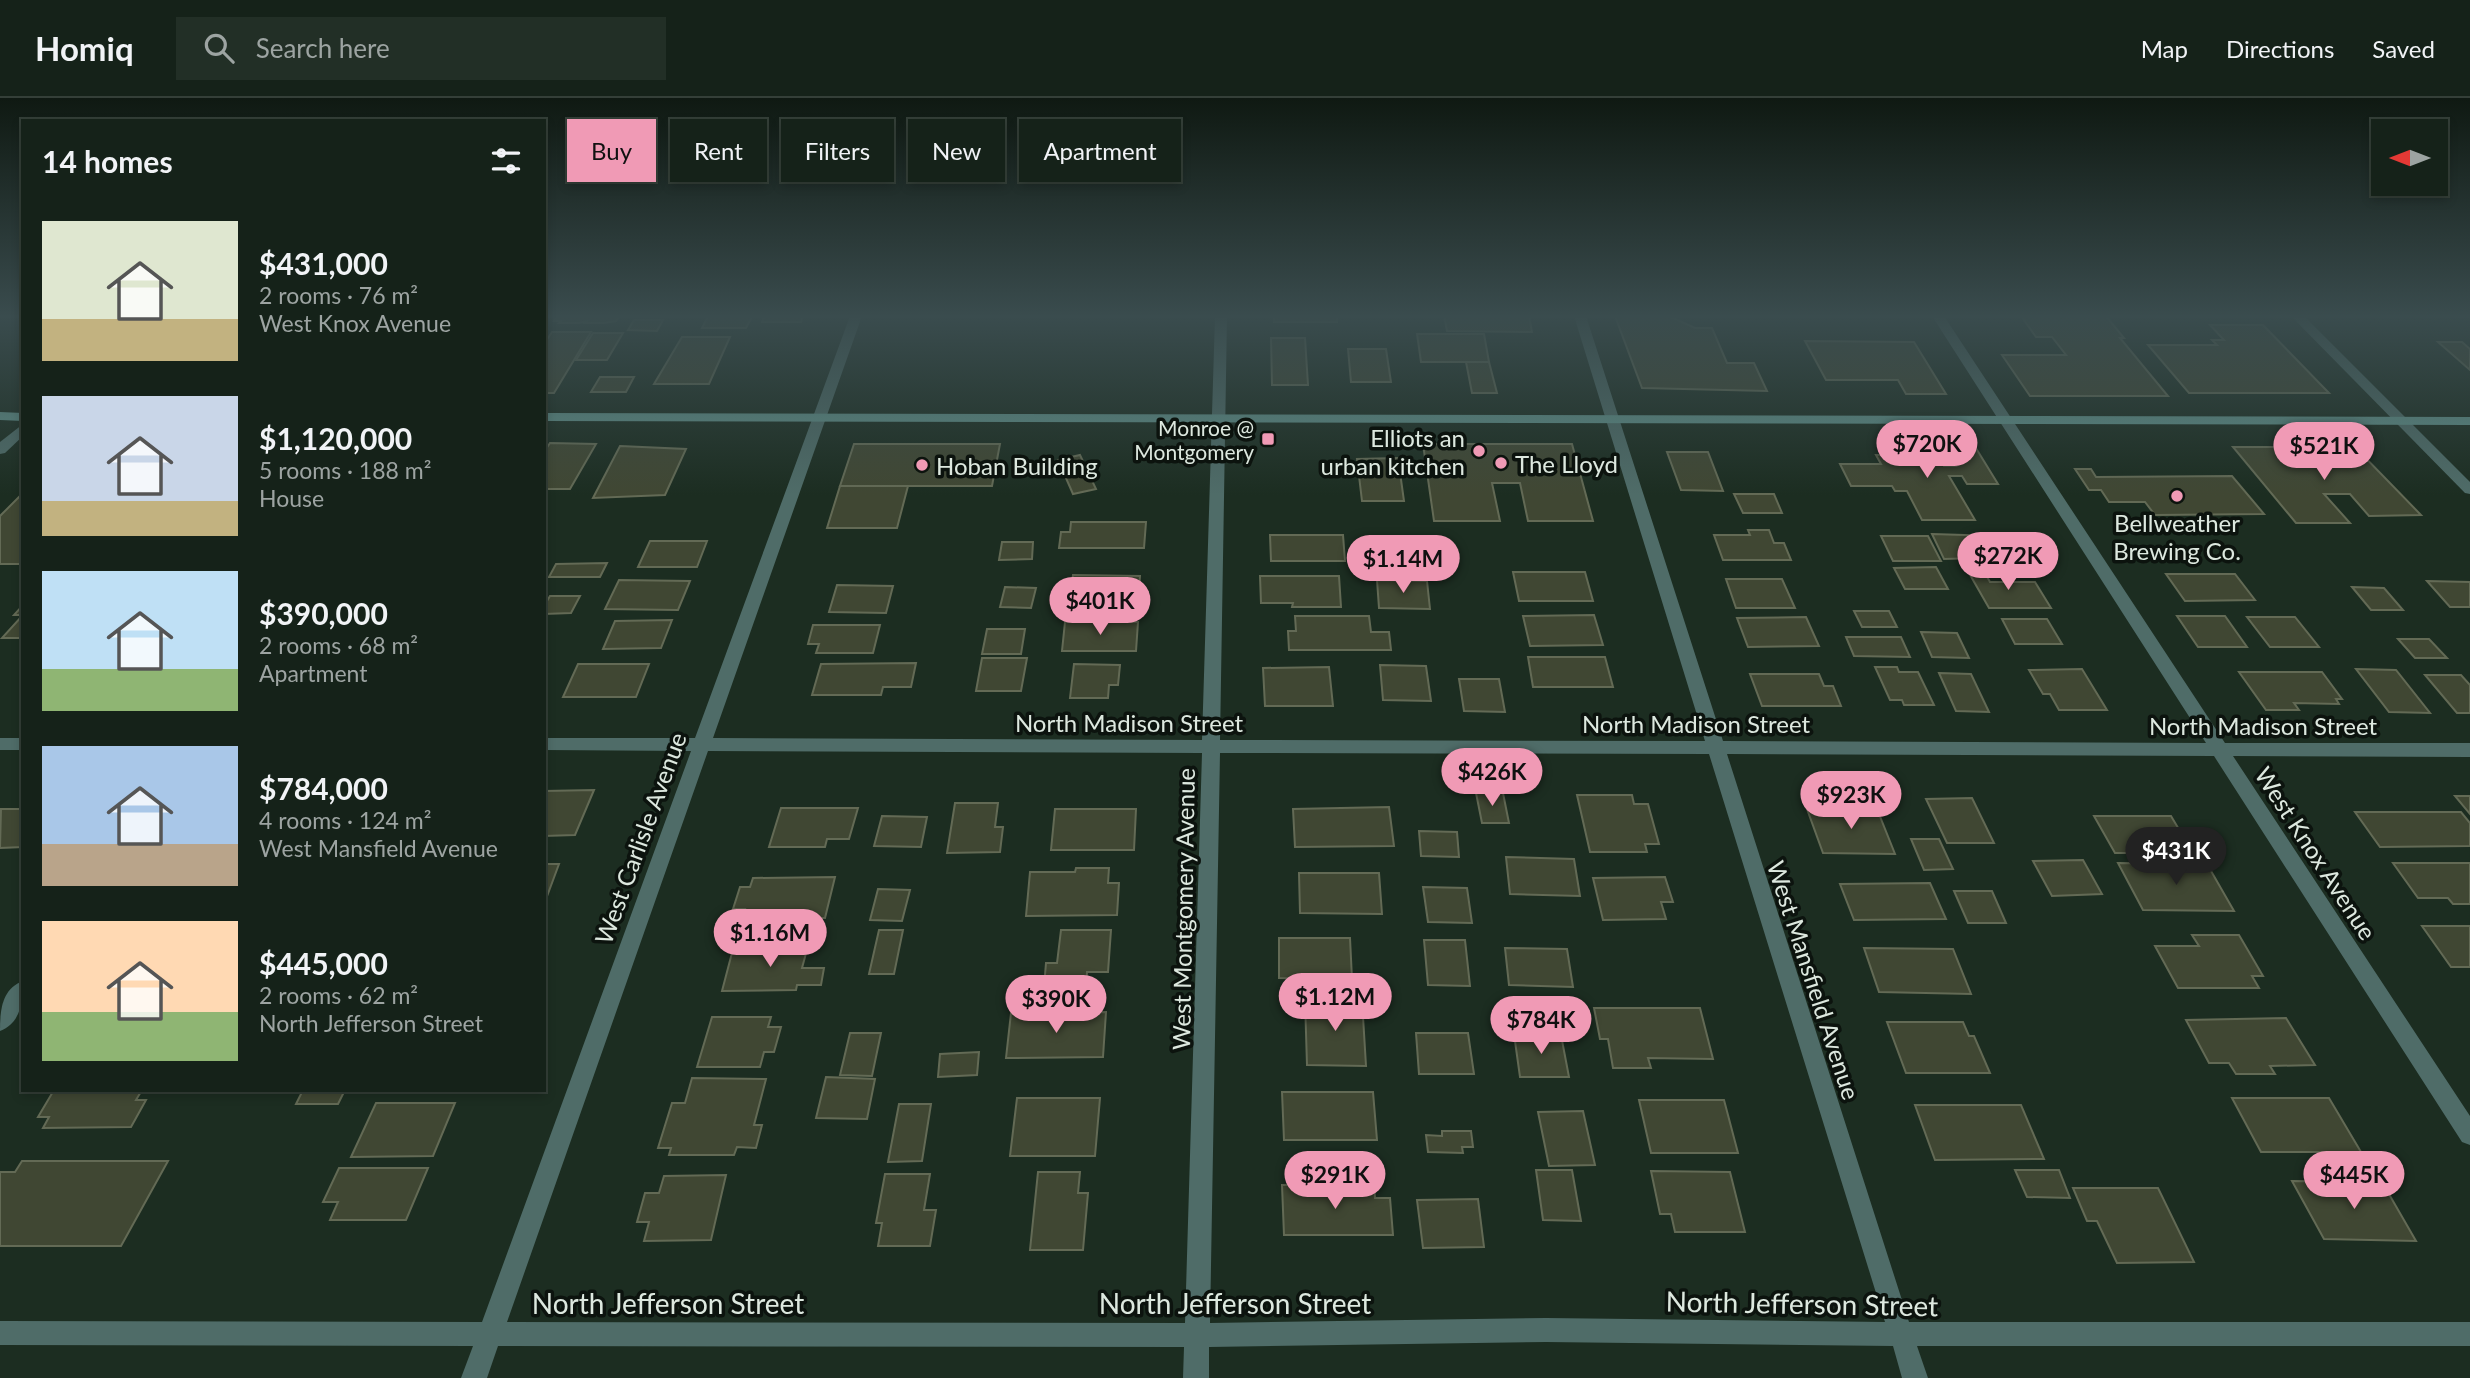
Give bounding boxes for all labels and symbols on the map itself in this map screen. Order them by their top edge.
north arrow [2371,119,2448,196]
place label: Monroe @ Montgomery [1134,415,1254,464]
pin: $720K [1878,420,1976,480]
pin: $521K [2275,422,2373,482]
place label: Elliots an urban kitchen [1321,423,1465,480]
marker: Monroe @ Montgomery [1260,431,1276,447]
marker: Elliots an urban kitchen [1471,443,1487,459]
place label: The Lloyd [1515,449,1618,478]
place label: Hoban Building [936,451,1098,480]
marker: The Lloyd [1493,455,1509,471]
marker: Hoban Building [914,457,930,473]
marker: Bellweather Brewing Co. [2169,488,2185,504]
place label: Bellweather Brewing Co. [2113,508,2241,565]
pin: $272K [1959,532,2057,592]
pin: $1.14M [1346,536,1460,595]
pin: $401K [1051,578,1149,637]
street label: North Madison Street [1015,708,1244,737]
street label: North Madison Street [1582,709,1811,738]
street label: North Madison Street [2149,711,2378,740]
street label: West Carlisle Avenue [588,728,692,948]
pin: $426K [1443,748,1541,808]
street label: West Knox Avenue [2249,761,2383,945]
street label: West Montgomery Avenue [1166,768,1200,1050]
pin: $923K [1802,772,1900,831]
pin: $431K [2127,828,2225,887]
street label: West Mansfield Avenue [1762,857,1866,1103]
pin: $1.16M [713,910,827,969]
pin: $1.12M [1278,974,1392,1033]
pin: $390K [1007,976,1105,1035]
pin: $784K [1492,996,1590,1056]
pin: $291K [1286,1152,1384,1211]
pin: $445K [2305,1152,2403,1211]
street label: North Jefferson Street [1665,1284,1939,1322]
street label: North Jefferson Street [532,1286,804,1320]
street label: North Jefferson Street [1099,1286,1371,1320]

